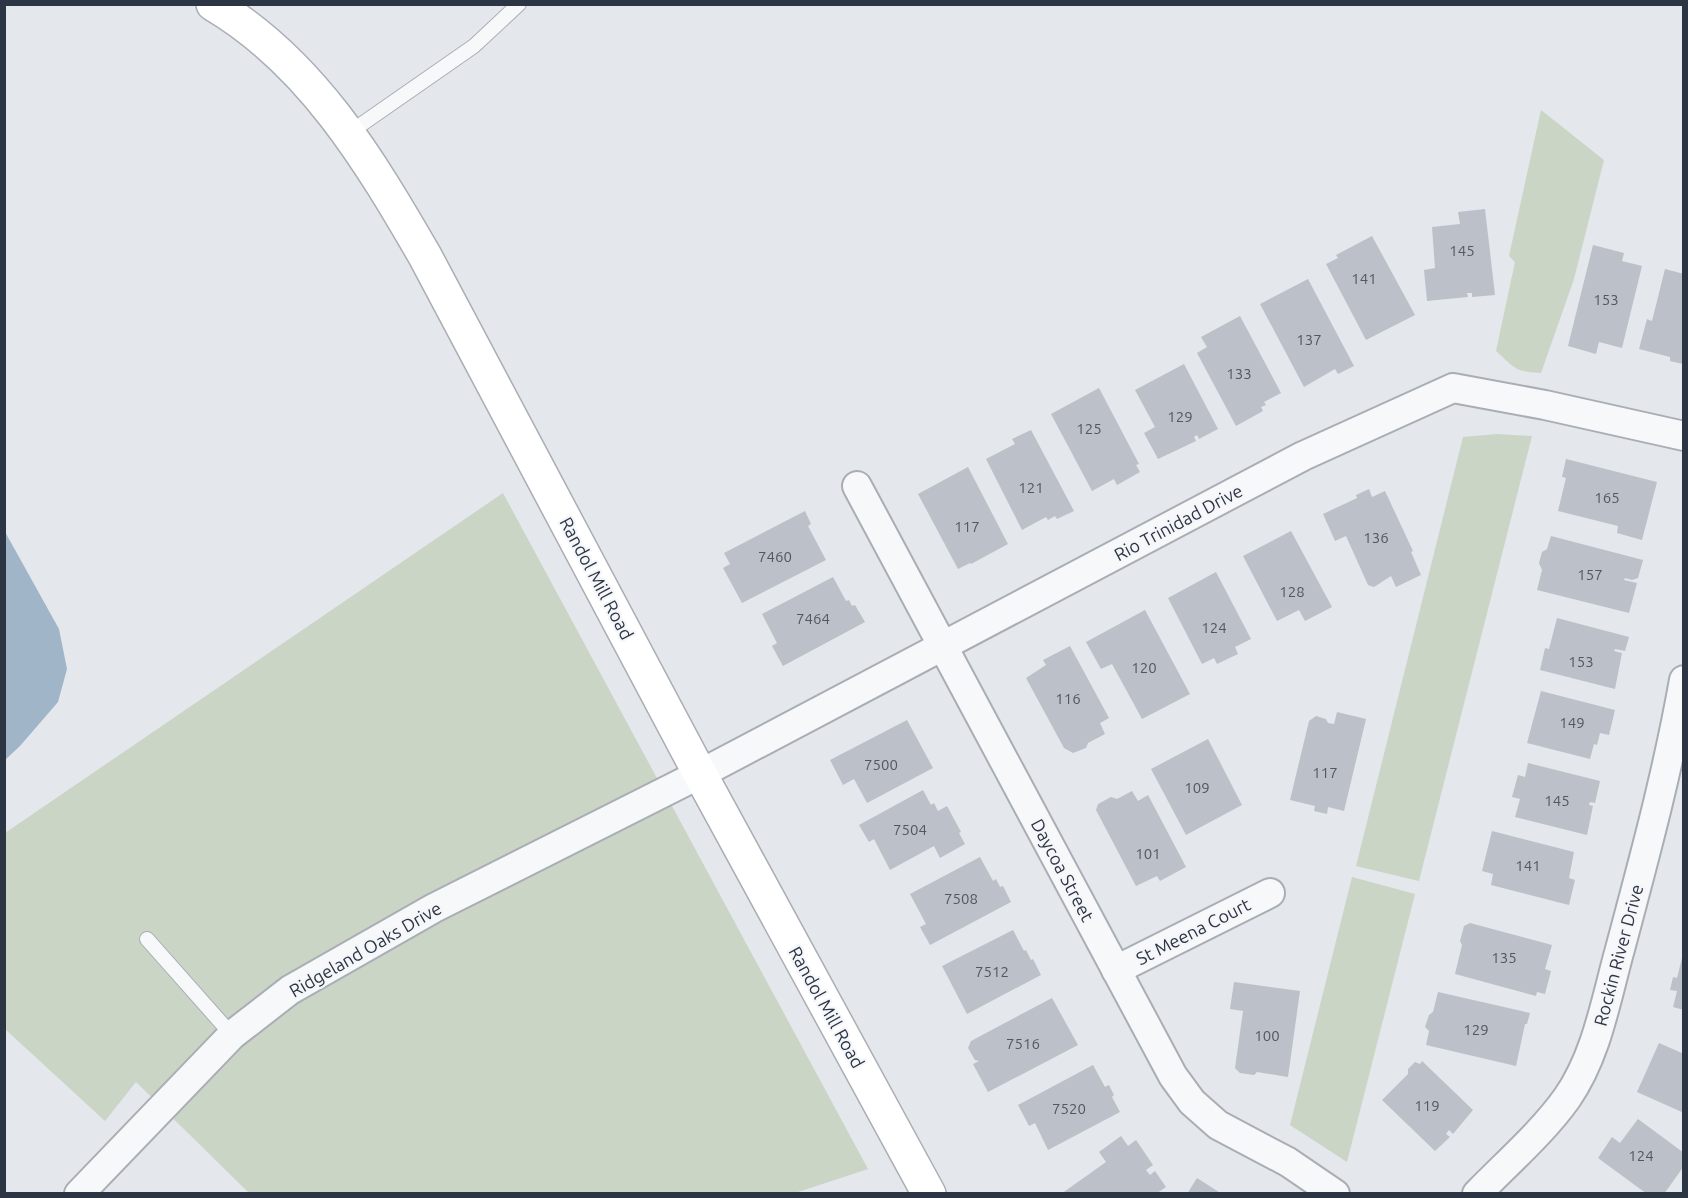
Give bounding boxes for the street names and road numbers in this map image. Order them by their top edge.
street label: Rio Trinidad Drive [1110,480,1246,564]
street label: Randol Mill Road [556,513,638,643]
street label: Daycoa Street [1028,815,1098,925]
street label: Rockin River Drive [1589,882,1647,1028]
street label: St Meena Court [1133,894,1253,968]
street label: Ridgeland Oaks Drive [285,897,445,1001]
street label: Randol Mill Road [785,943,869,1071]

